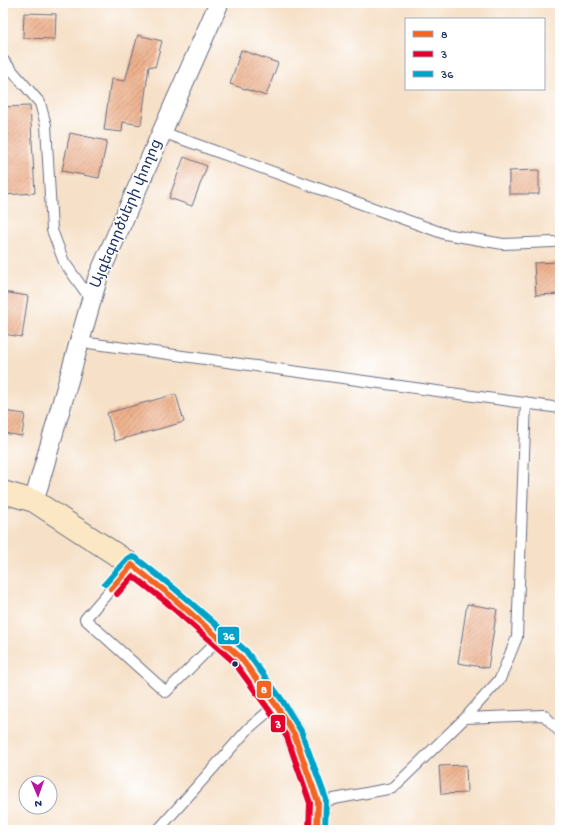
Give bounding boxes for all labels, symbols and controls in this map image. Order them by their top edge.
legend [405,18,545,90]
text: 8 [441,29,448,43]
text: 3 [440,49,447,63]
text: 36 [440,69,454,83]
street label: Այգեգործների փողոց [86,136,167,291]
line badge: 36 [217,626,240,645]
text: 36 [222,632,235,644]
unlabelled marker [230,659,240,669]
line badge: 8 [256,680,272,699]
text: 8 [261,685,267,697]
line badge: 3 [270,714,286,733]
text: 3 [274,720,281,732]
north arrow [18,775,58,815]
text: N [34,797,42,809]

